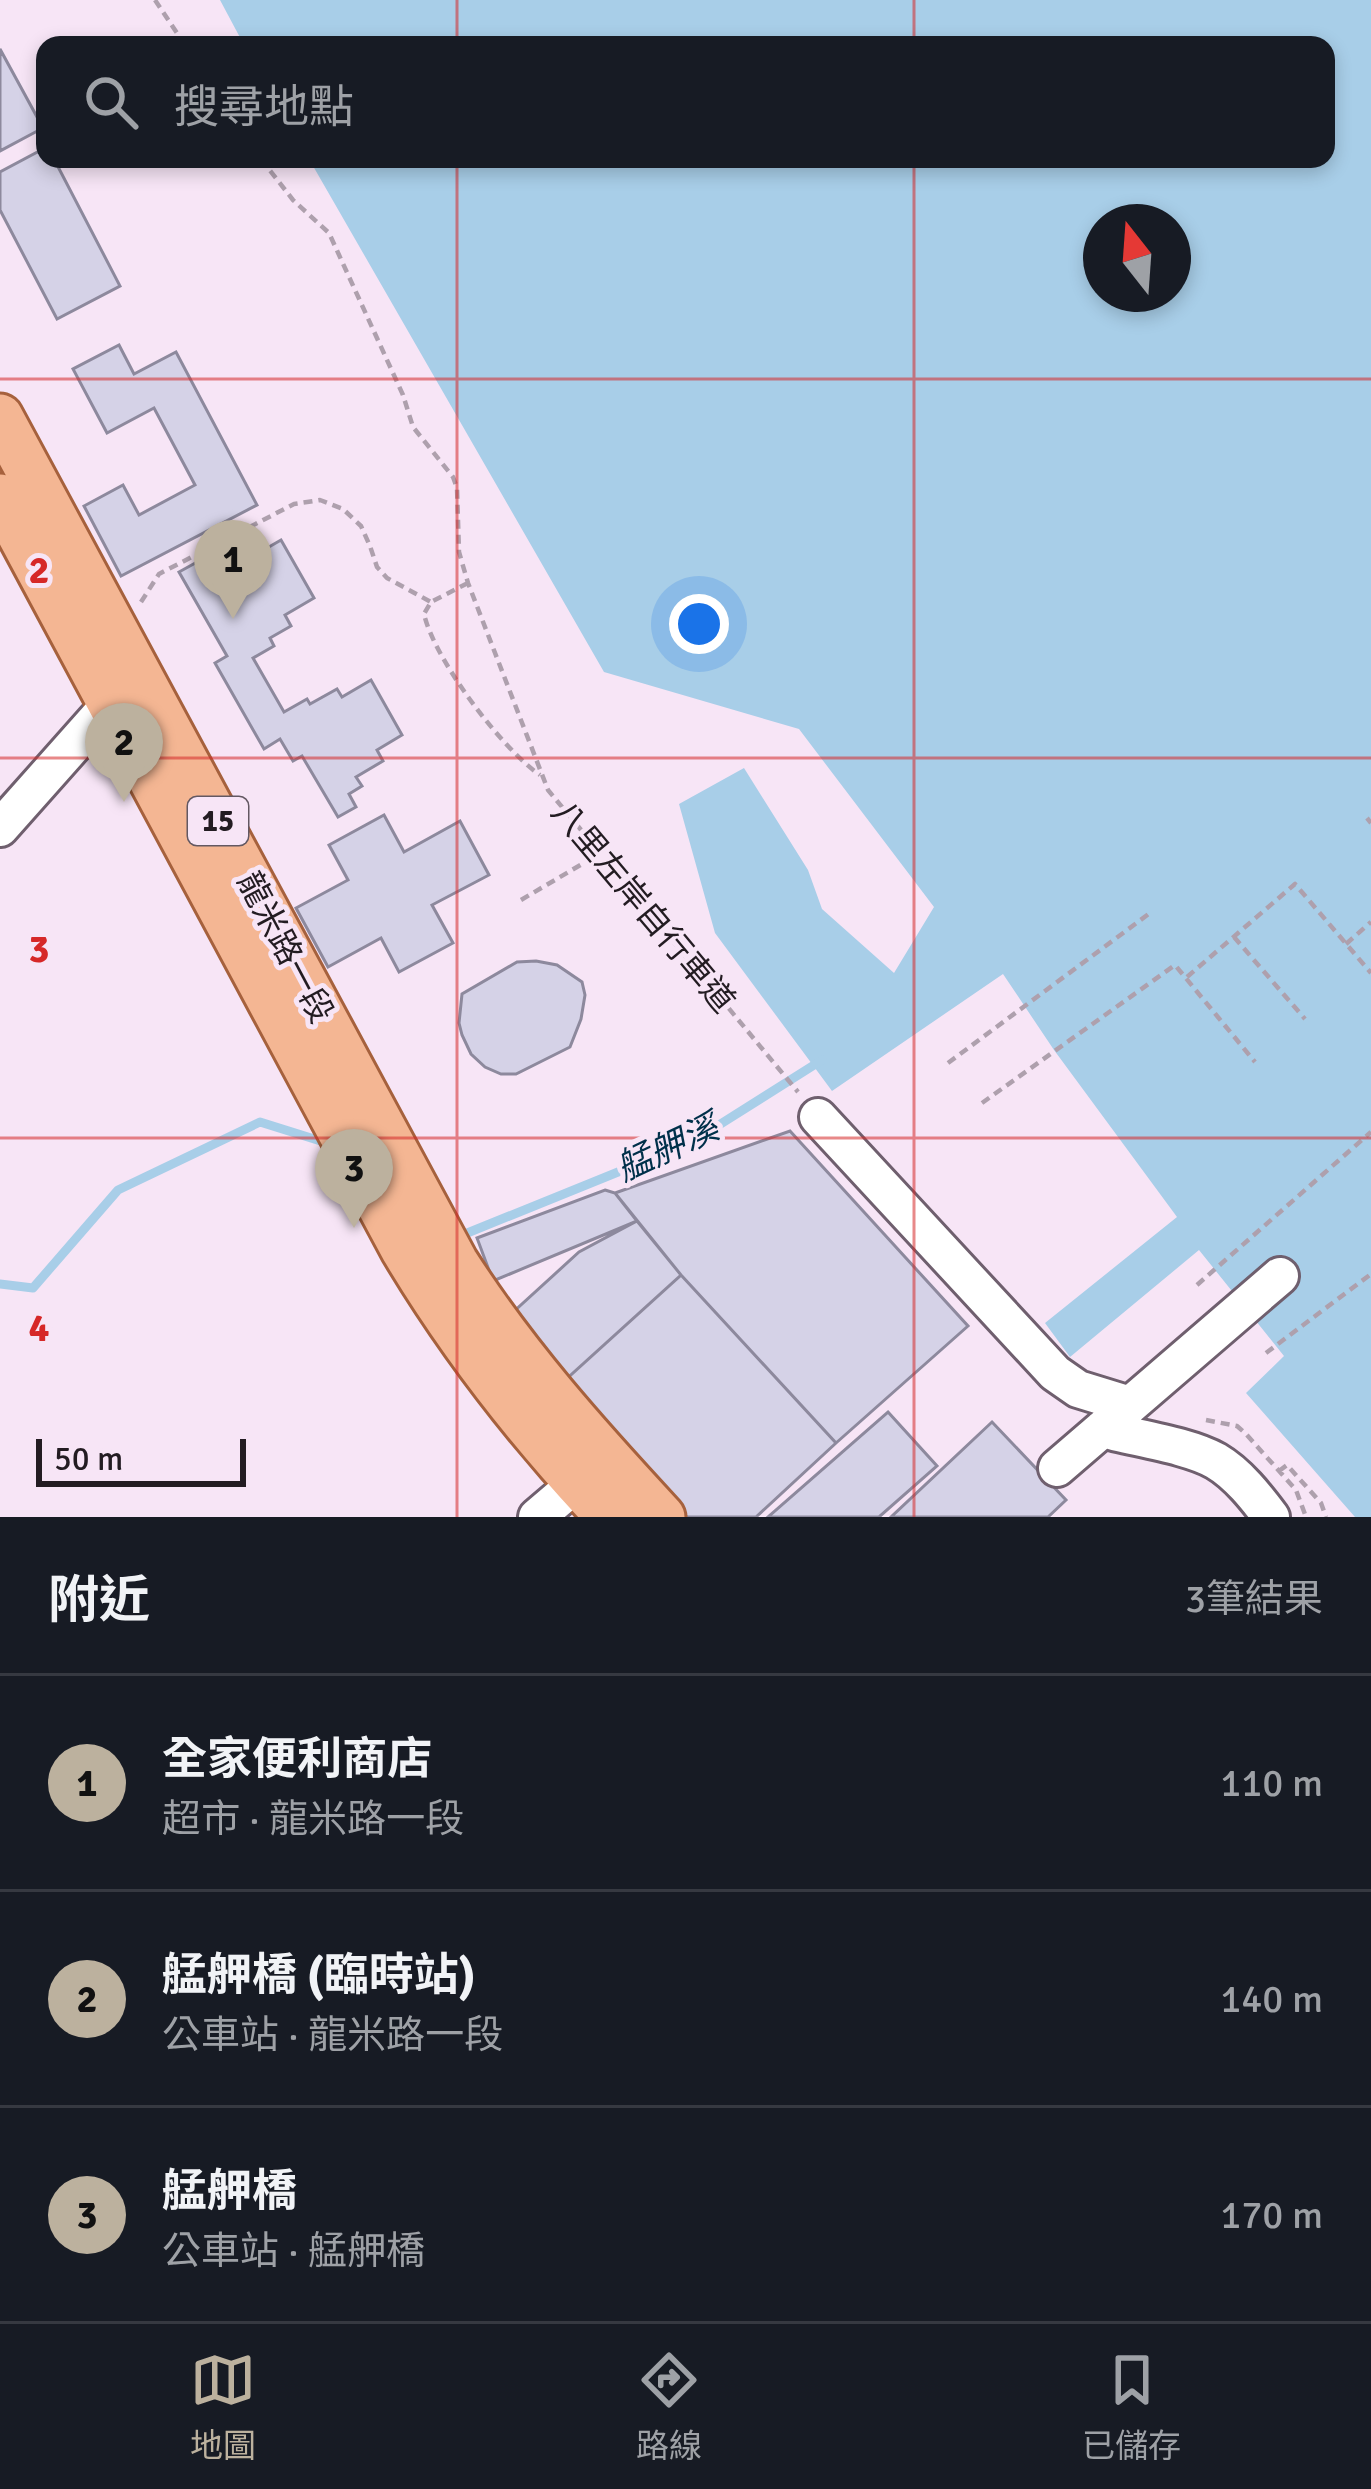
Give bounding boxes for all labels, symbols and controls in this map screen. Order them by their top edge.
search box [36,36,1335,168]
icon: search [78,69,144,135]
text: 搜尋地點 [174,80,354,135]
north arrow [1083,204,1191,312]
pin: 1 [194,520,272,619]
text: 2 [28,546,50,594]
your location [669,594,729,654]
pin: 2 [85,703,163,802]
street label: 八里左岸自行車道 [542,793,743,1021]
road number: 15 [188,797,248,845]
street label: 龍米路一段 [228,865,342,1030]
text: 3 [28,925,50,973]
water label: 艋舺溪 [609,1103,731,1192]
pin: 3 [315,1129,393,1228]
text: 4 [28,1304,50,1352]
scale bar [36,1433,246,1486]
text: 50 m [54,1439,123,1480]
text: 附近 [48,1569,150,1632]
text: 3筆結果 [1185,1575,1323,1623]
text: 全家便利商店 [162,1732,432,1787]
text: 1 [76,1759,98,1807]
text: 110 m [1220,1759,1323,1807]
text: 超市 · 龍米路一段 [162,1795,464,1843]
text: 艋舺橋 (臨時站) [162,1948,476,2003]
text: 2 [76,1975,98,2023]
text: 140 m [1220,1975,1323,2023]
text: 公車站 · 龍米路一段 [162,2011,503,2059]
text: 艋舺橋 [162,2164,297,2219]
text: 3 [76,2191,98,2239]
text: 170 m [1220,2191,1323,2239]
text: 公車站 · 艋舺橋 [162,2227,425,2275]
tab: 地圖 [190,2347,256,2467]
tab: 路線 [636,2347,702,2467]
tab: 已儲存 [1082,2347,1181,2467]

